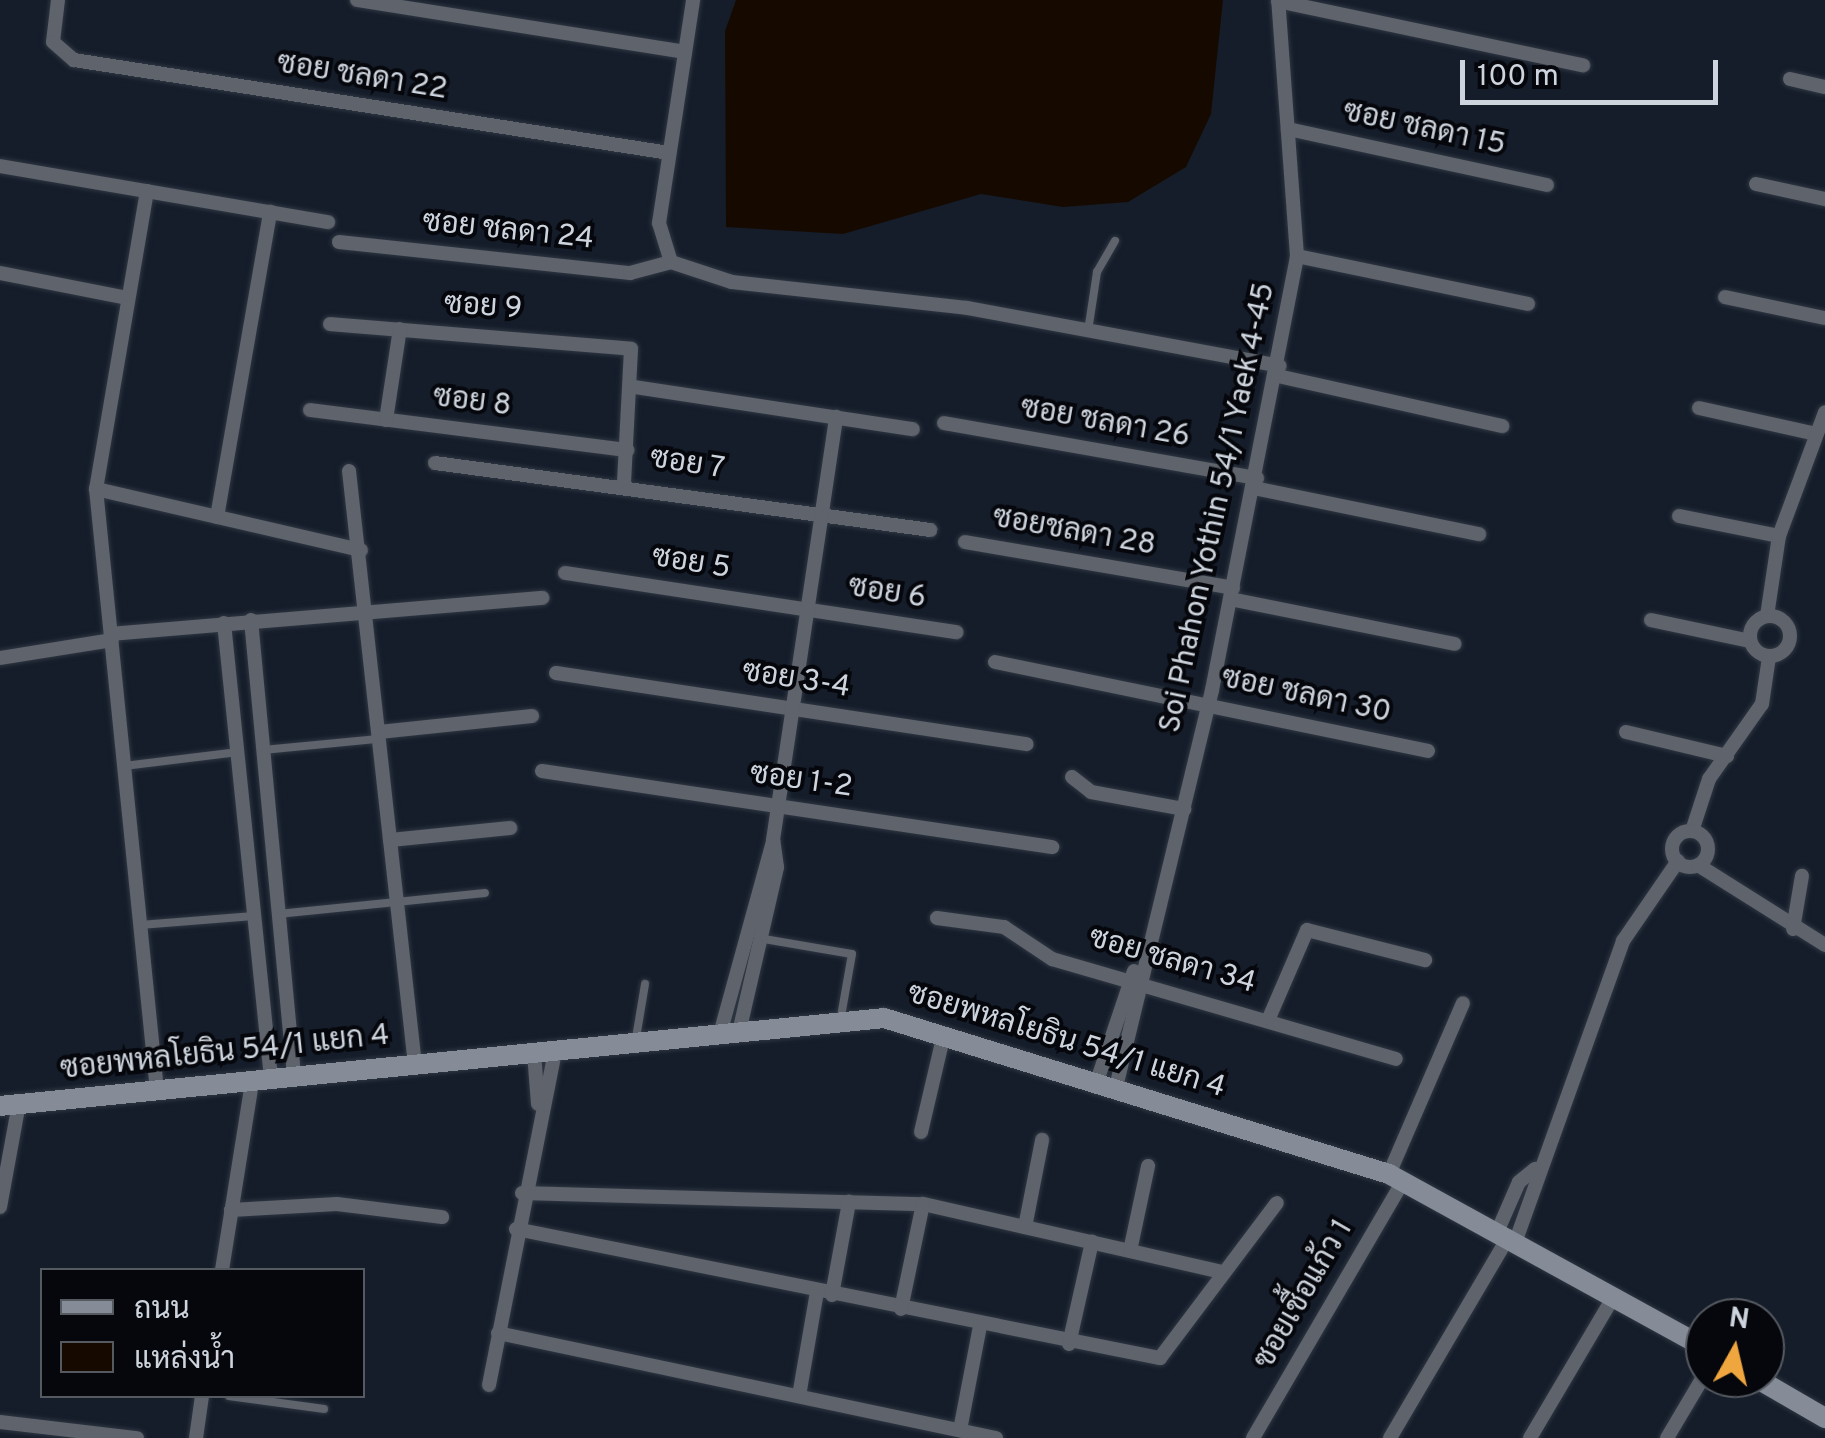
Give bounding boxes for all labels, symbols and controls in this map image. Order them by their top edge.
scale bar [1465,40,1722,102]
street label: ซอย ชลดา 22 [274,47,450,109]
text: 100 m [1477,59,1559,96]
street label: ซอย ชลดา 15 [1340,95,1508,165]
street label: ซอย ชลดา 24 [421,205,595,259]
street label: Soi Phahon Yothin 54/1 Yaek 4-45 [1153,279,1285,737]
street label: ซอย 9 [443,287,523,329]
street label: ซอย 8 [431,380,513,426]
street label: ซอย ชลดา 26 [1017,391,1193,457]
street label: ซอย 7 [647,441,727,489]
street label: ซอยชลดา 28 [990,501,1158,565]
street label: ซอย 5 [649,540,733,588]
street label: ซอย 6 [846,570,928,618]
street label: ซอย 3-4 [739,655,853,707]
street label: ซอย ชลดา 30 [1218,661,1394,733]
street label: ซอย 1-2 [747,757,855,807]
street label: ซอย ชลดา 34 [1084,921,1260,1003]
street label: ซอยพหลโยธิน 54/1 แยก 4 [903,976,1229,1108]
street label: ซอยพหลโยธิน 54/1 แยก 4 [59,1019,391,1089]
street label: ซอยเชื้อแก้ว 1 [1248,1214,1362,1376]
legend [40,1268,365,1398]
text: ถนน [134,1292,190,1329]
north arrow [1685,1298,1785,1398]
text: N [1726,1301,1751,1339]
text: แหล่งน้ำ [134,1342,235,1379]

